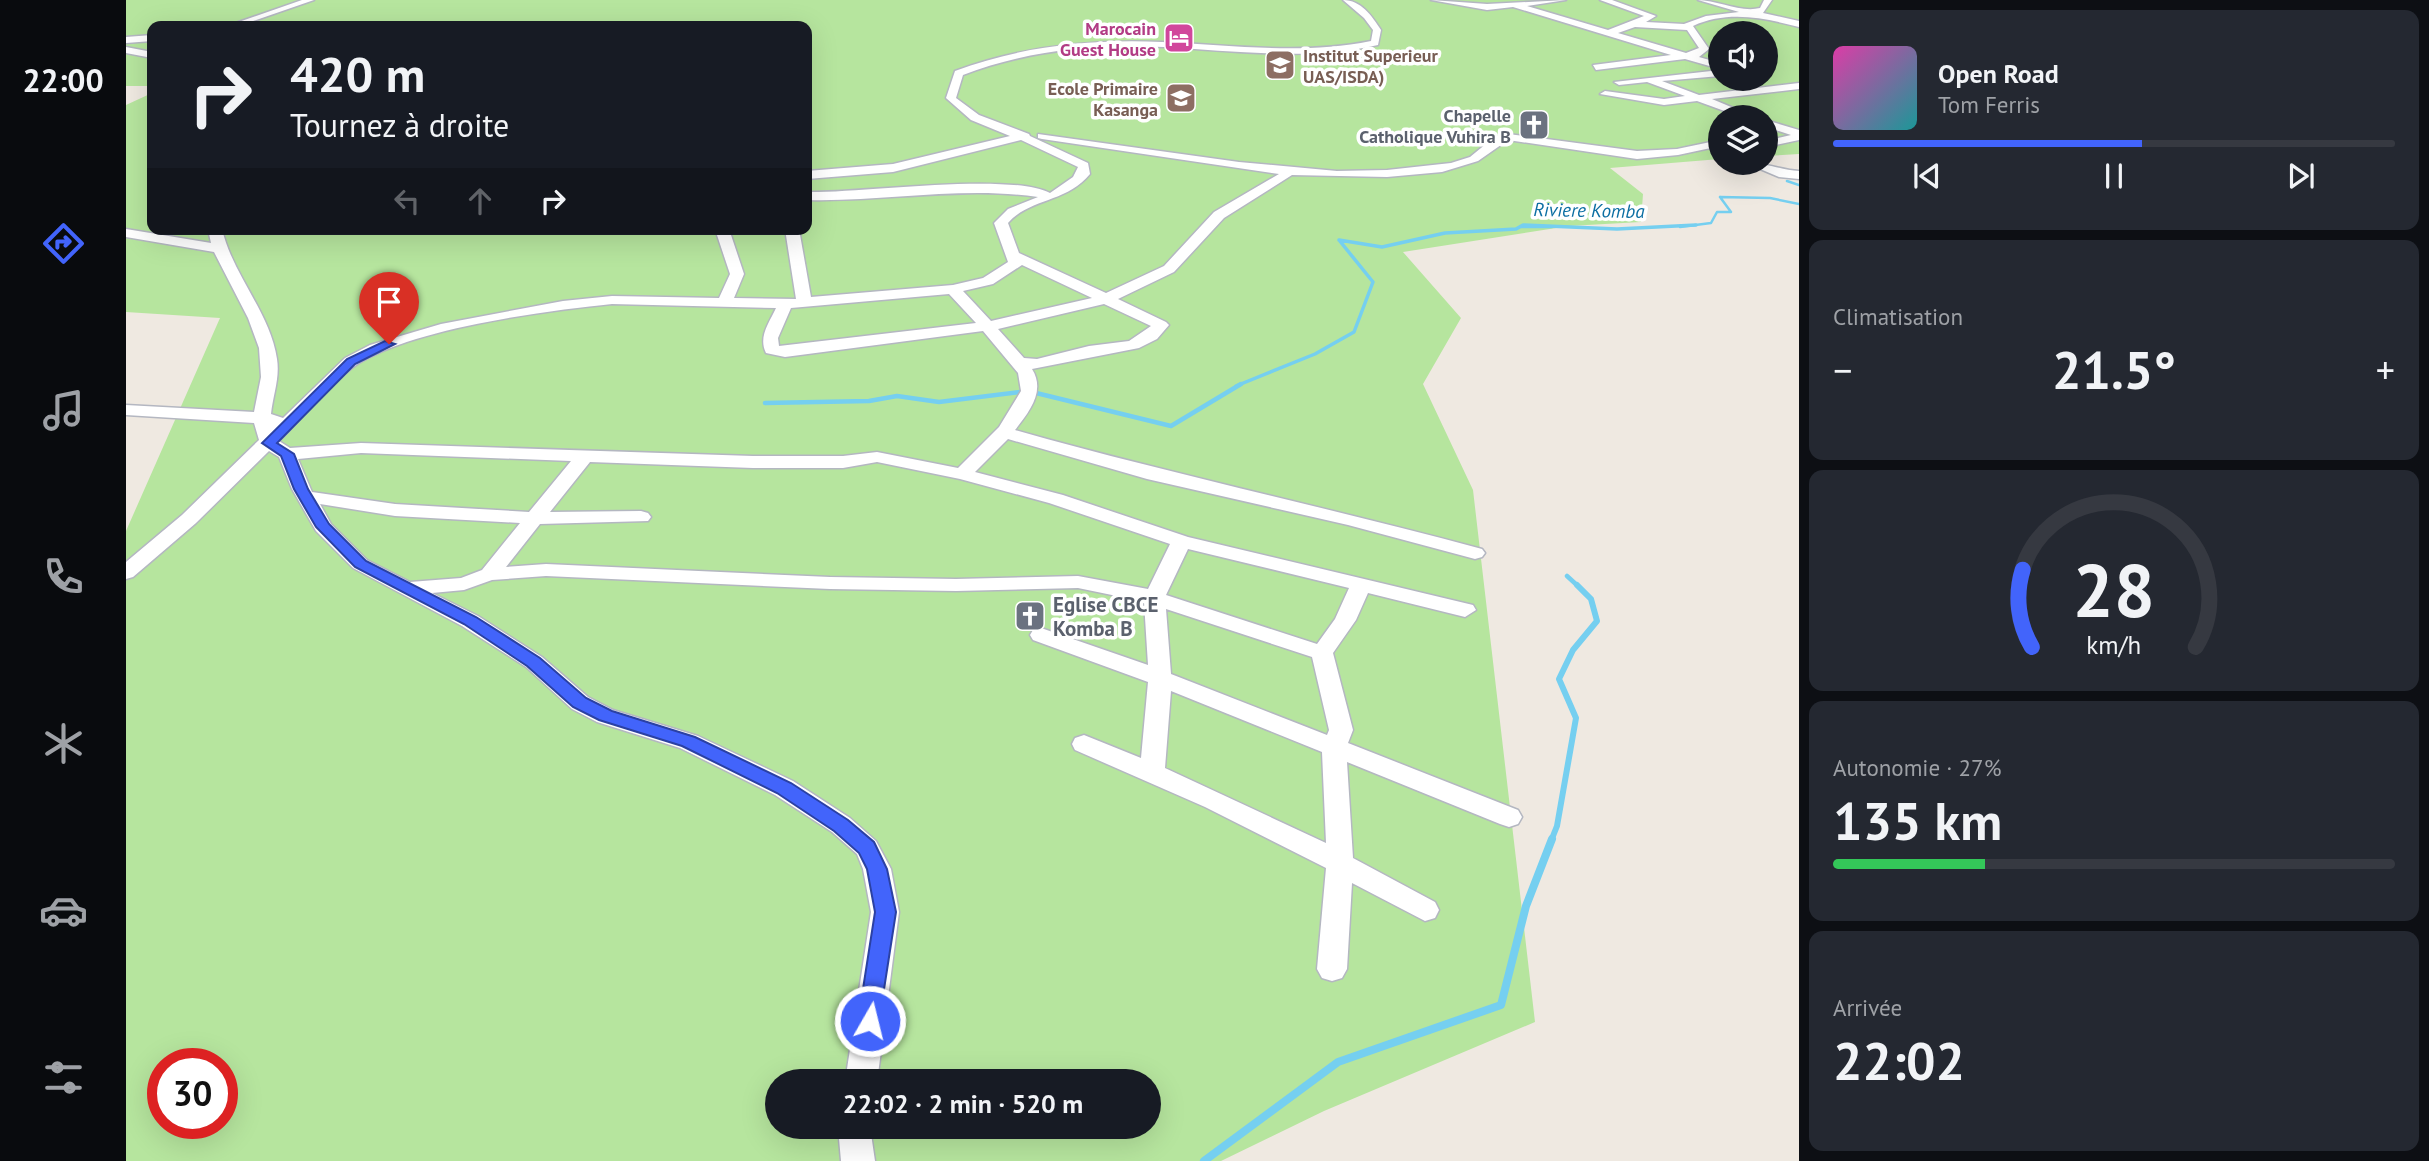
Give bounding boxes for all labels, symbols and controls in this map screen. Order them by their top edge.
place label: Marocain Guest House [1060,17,1156,61]
hotel icon: Marocain Guest House [1162,21,1196,55]
map controls [1708,21,1778,175]
button: sound [1708,21,1778,91]
text: 420 m [290,42,425,106]
place label: Institut Superieur UAS/ISDA) [1303,44,1439,88]
school or university icon: Institut Superieur UAS/ISDA) [1263,48,1297,82]
icon: right [175,49,266,140]
text: Open Road [1938,57,2059,90]
text: 22:00 [22,59,104,101]
place label: Ecole Primaire Kasanga [1048,77,1158,121]
school or university icon: Ecole Primaire Kasanga [1164,81,1198,115]
text: Tom Ferris [1938,90,2040,119]
text: Tournez à droite [290,104,509,146]
place label: Chapelle Catholique Vuhira B [1359,104,1511,148]
button: layers [1708,105,1778,175]
church icon: Chapelle Catholique Vuhira B [1517,108,1551,142]
icon: previous [1908,157,1946,195]
icon: pause [2095,157,2133,195]
icon: next [2282,157,2320,195]
icon: left [388,182,426,220]
icon: ahead [461,182,499,220]
icon: right [534,182,572,220]
water label: Riviere Komba [1533,197,1646,223]
icon: directions [39,219,88,268]
pin [359,272,419,344]
icon: arrive [370,283,408,321]
text: Climatisation [1833,302,1963,331]
text: 21.5° [2052,336,2176,403]
text: − [1833,345,1852,394]
text: + [2376,345,2395,394]
icon: music [39,386,88,435]
text: 28 [2073,543,2155,637]
icon: phone [39,552,88,601]
place label: Eglise CBCE Komba B [1053,591,1158,642]
church icon: Eglise CBCE Komba B [1013,599,1047,633]
text: km/h [2087,628,2141,660]
icon: climate [39,719,88,768]
text: Autonomie · 27% [1833,753,2001,782]
text: 135 km [1833,787,2002,854]
icon: car [39,886,88,935]
position arrow [833,984,907,1058]
text: Arrivée [1833,993,1902,1022]
text: 22:02 [1833,1027,1965,1094]
speed limit sign: 30 [147,1048,238,1139]
icon: filters [39,1053,88,1102]
text: 22:02 · 2 min · 520 m [843,1087,1083,1120]

